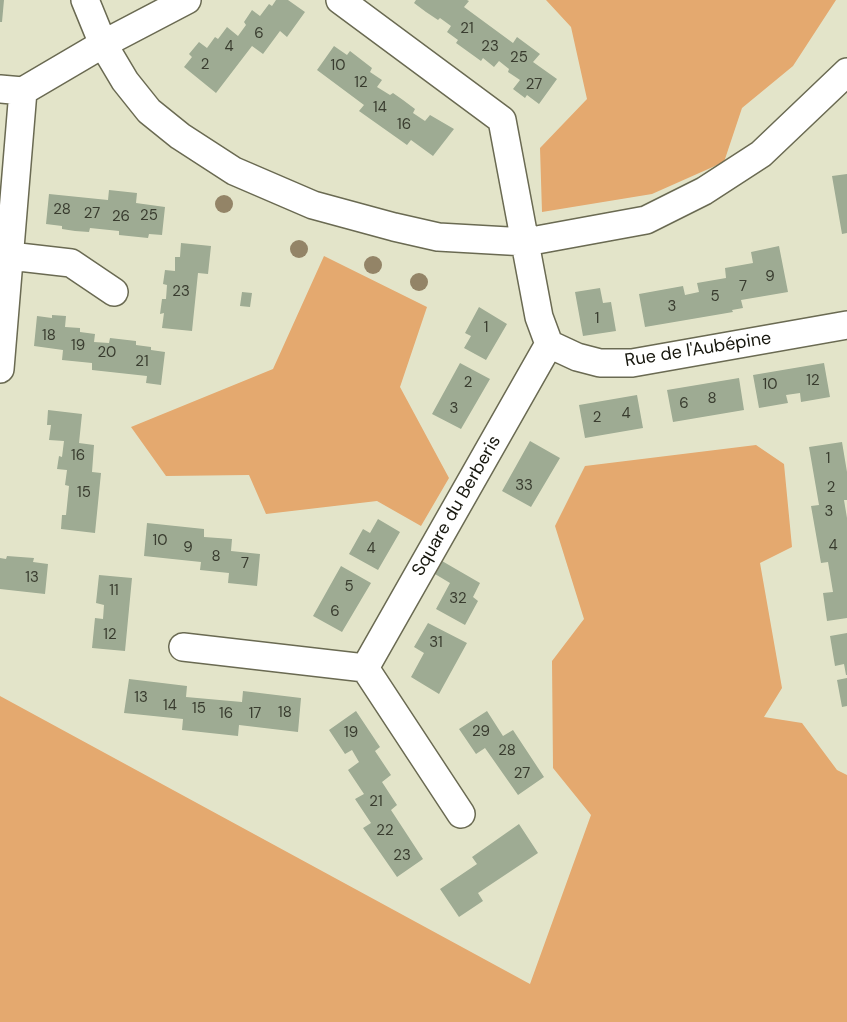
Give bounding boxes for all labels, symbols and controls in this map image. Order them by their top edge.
house number: 21 [460,20,474,38]
house number: 6 [254,25,264,43]
house number: 4 [224,38,234,56]
house number: 23 [481,38,499,56]
house number: 25 [510,49,528,67]
house number: 2 [201,56,209,74]
house number: 10 [331,57,345,75]
house number: 12 [354,74,368,92]
house number: 27 [526,76,542,94]
house number: 14 [373,99,387,117]
house number: 16 [397,116,411,134]
house number: 28 [53,201,71,219]
house number: 27 [84,205,100,223]
house number: 25 [140,207,158,225]
house number: 26 [112,208,130,226]
house number: 9 [765,268,775,286]
house number: 7 [739,278,747,296]
house number: 23 [172,283,190,301]
house number: 5 [710,288,720,306]
house number: 3 [668,298,676,316]
house number: 1 [595,310,599,328]
house number: 1 [484,319,488,337]
house number: 18 [42,327,56,345]
street label: Rue de l'Aubépine [623,328,773,372]
house number: 19 [71,337,85,355]
house number: 20 [98,344,116,362]
house number: 21 [135,353,149,371]
house number: 12 [806,372,820,390]
house number: 2 [464,374,472,392]
house number: 10 [763,376,777,394]
house number: 8 [707,390,717,408]
house number: 6 [679,395,689,413]
house number: 3 [450,400,458,418]
house number: 4 [621,405,631,423]
house number: 2 [593,409,601,427]
street label: Square du Berberis [408,432,506,580]
house number: 16 [71,447,85,465]
house number: 1 [826,450,830,468]
house number: 33 [515,477,533,495]
house number: 2 [827,479,835,497]
house number: 15 [77,484,91,502]
house number: 3 [825,503,833,521]
house number: 10 [153,532,167,550]
house number: 4 [828,537,838,555]
house number: 9 [183,539,193,557]
house number: 4 [366,540,376,558]
house number: 8 [211,548,221,566]
house number: 7 [241,555,249,573]
house number: 13 [25,569,39,587]
house number: 5 [344,578,354,596]
house number: 11 [109,582,119,600]
house number: 32 [449,590,467,608]
house number: 6 [330,603,340,621]
house number: 12 [103,626,117,644]
house number: 31 [429,634,443,652]
house number: 13 [134,689,148,707]
house number: 14 [163,697,177,715]
house number: 15 [192,700,206,718]
house number: 18 [278,704,292,722]
house number: 16 [219,705,233,723]
house number: 17 [249,705,261,723]
house number: 29 [472,723,490,741]
house number: 19 [344,724,358,742]
house number: 28 [498,742,516,760]
house number: 27 [514,765,530,783]
house number: 21 [369,793,383,811]
house number: 22 [376,822,394,840]
house number: 23 [393,847,411,865]

